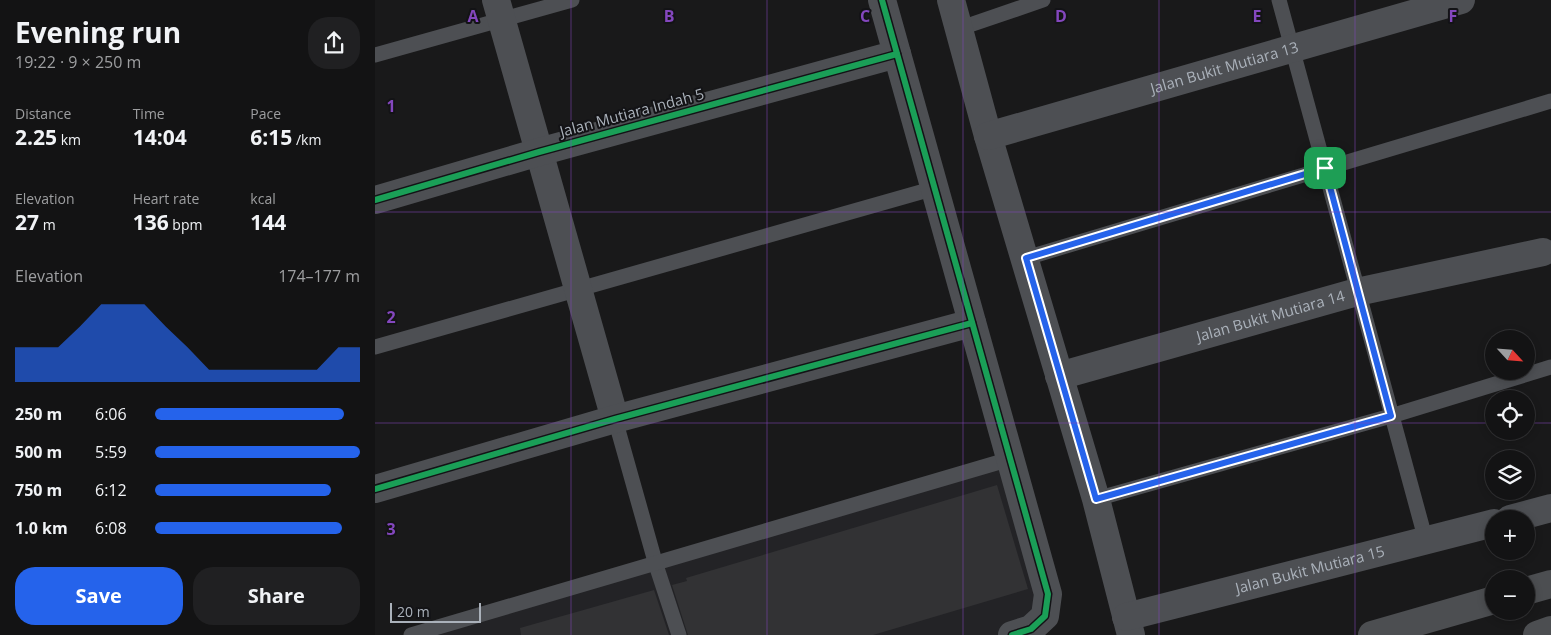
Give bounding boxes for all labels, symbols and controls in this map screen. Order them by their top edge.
text: A [467,5,479,27]
text: B [664,5,674,27]
text: C [860,5,870,27]
text: D [1055,5,1067,27]
text: E [1253,5,1262,27]
text: F [1449,5,1457,27]
text: Evening run [15,13,181,51]
button: share [308,17,360,69]
street label: Jalan Bukit Mutiara 13 [1146,36,1301,98]
text: 19:22 · 9 × 250 m [15,51,141,73]
street label: Jalan Mutiara Indah 5 [555,83,706,141]
text: 1 [386,95,396,117]
text: Distance [15,104,71,123]
text: Time [133,104,165,123]
text: Pace [250,104,281,123]
text: 2.25 [15,123,57,151]
text: 14:04 [133,123,187,151]
text: 6:15 [250,123,292,151]
text: km [57,130,81,149]
text: /km [292,130,321,149]
pin [1304,147,1346,189]
icon: arrive [1311,154,1339,182]
text: Elevation [15,189,74,208]
text: Heart rate [133,189,199,208]
text: kcal [250,189,276,208]
text: 27 [15,208,39,236]
text: 136 [133,208,169,236]
text: 144 [250,208,286,236]
text: m [39,215,56,234]
text: bpm [169,215,202,234]
text: Elevation [15,265,83,287]
text: 174–177 m [278,265,360,287]
street label: Jalan Bukit Mutiara 14 [1192,285,1347,346]
text: 2 [386,306,396,328]
north arrow [1485,330,1535,380]
map controls [1485,330,1535,620]
button: locate [1485,390,1535,440]
text: 250 m [15,403,62,425]
text: 6:06 [95,403,127,425]
text: 500 m [15,441,62,463]
text: 5:59 [95,441,127,463]
button: layers [1485,450,1535,500]
text: 750 m [15,479,62,501]
text: 6:12 [95,479,127,501]
button: + [1485,510,1535,560]
text: 1.0 km [15,517,68,539]
text: 6:08 [95,517,127,539]
text: 3 [386,518,396,540]
street label: Jalan Bukit Mutiara 15 [1231,540,1387,598]
button: Save [15,567,183,625]
button: Share [193,567,360,625]
button: − [1485,570,1535,620]
scale bar [390,600,481,623]
text: 20 m [397,602,430,621]

